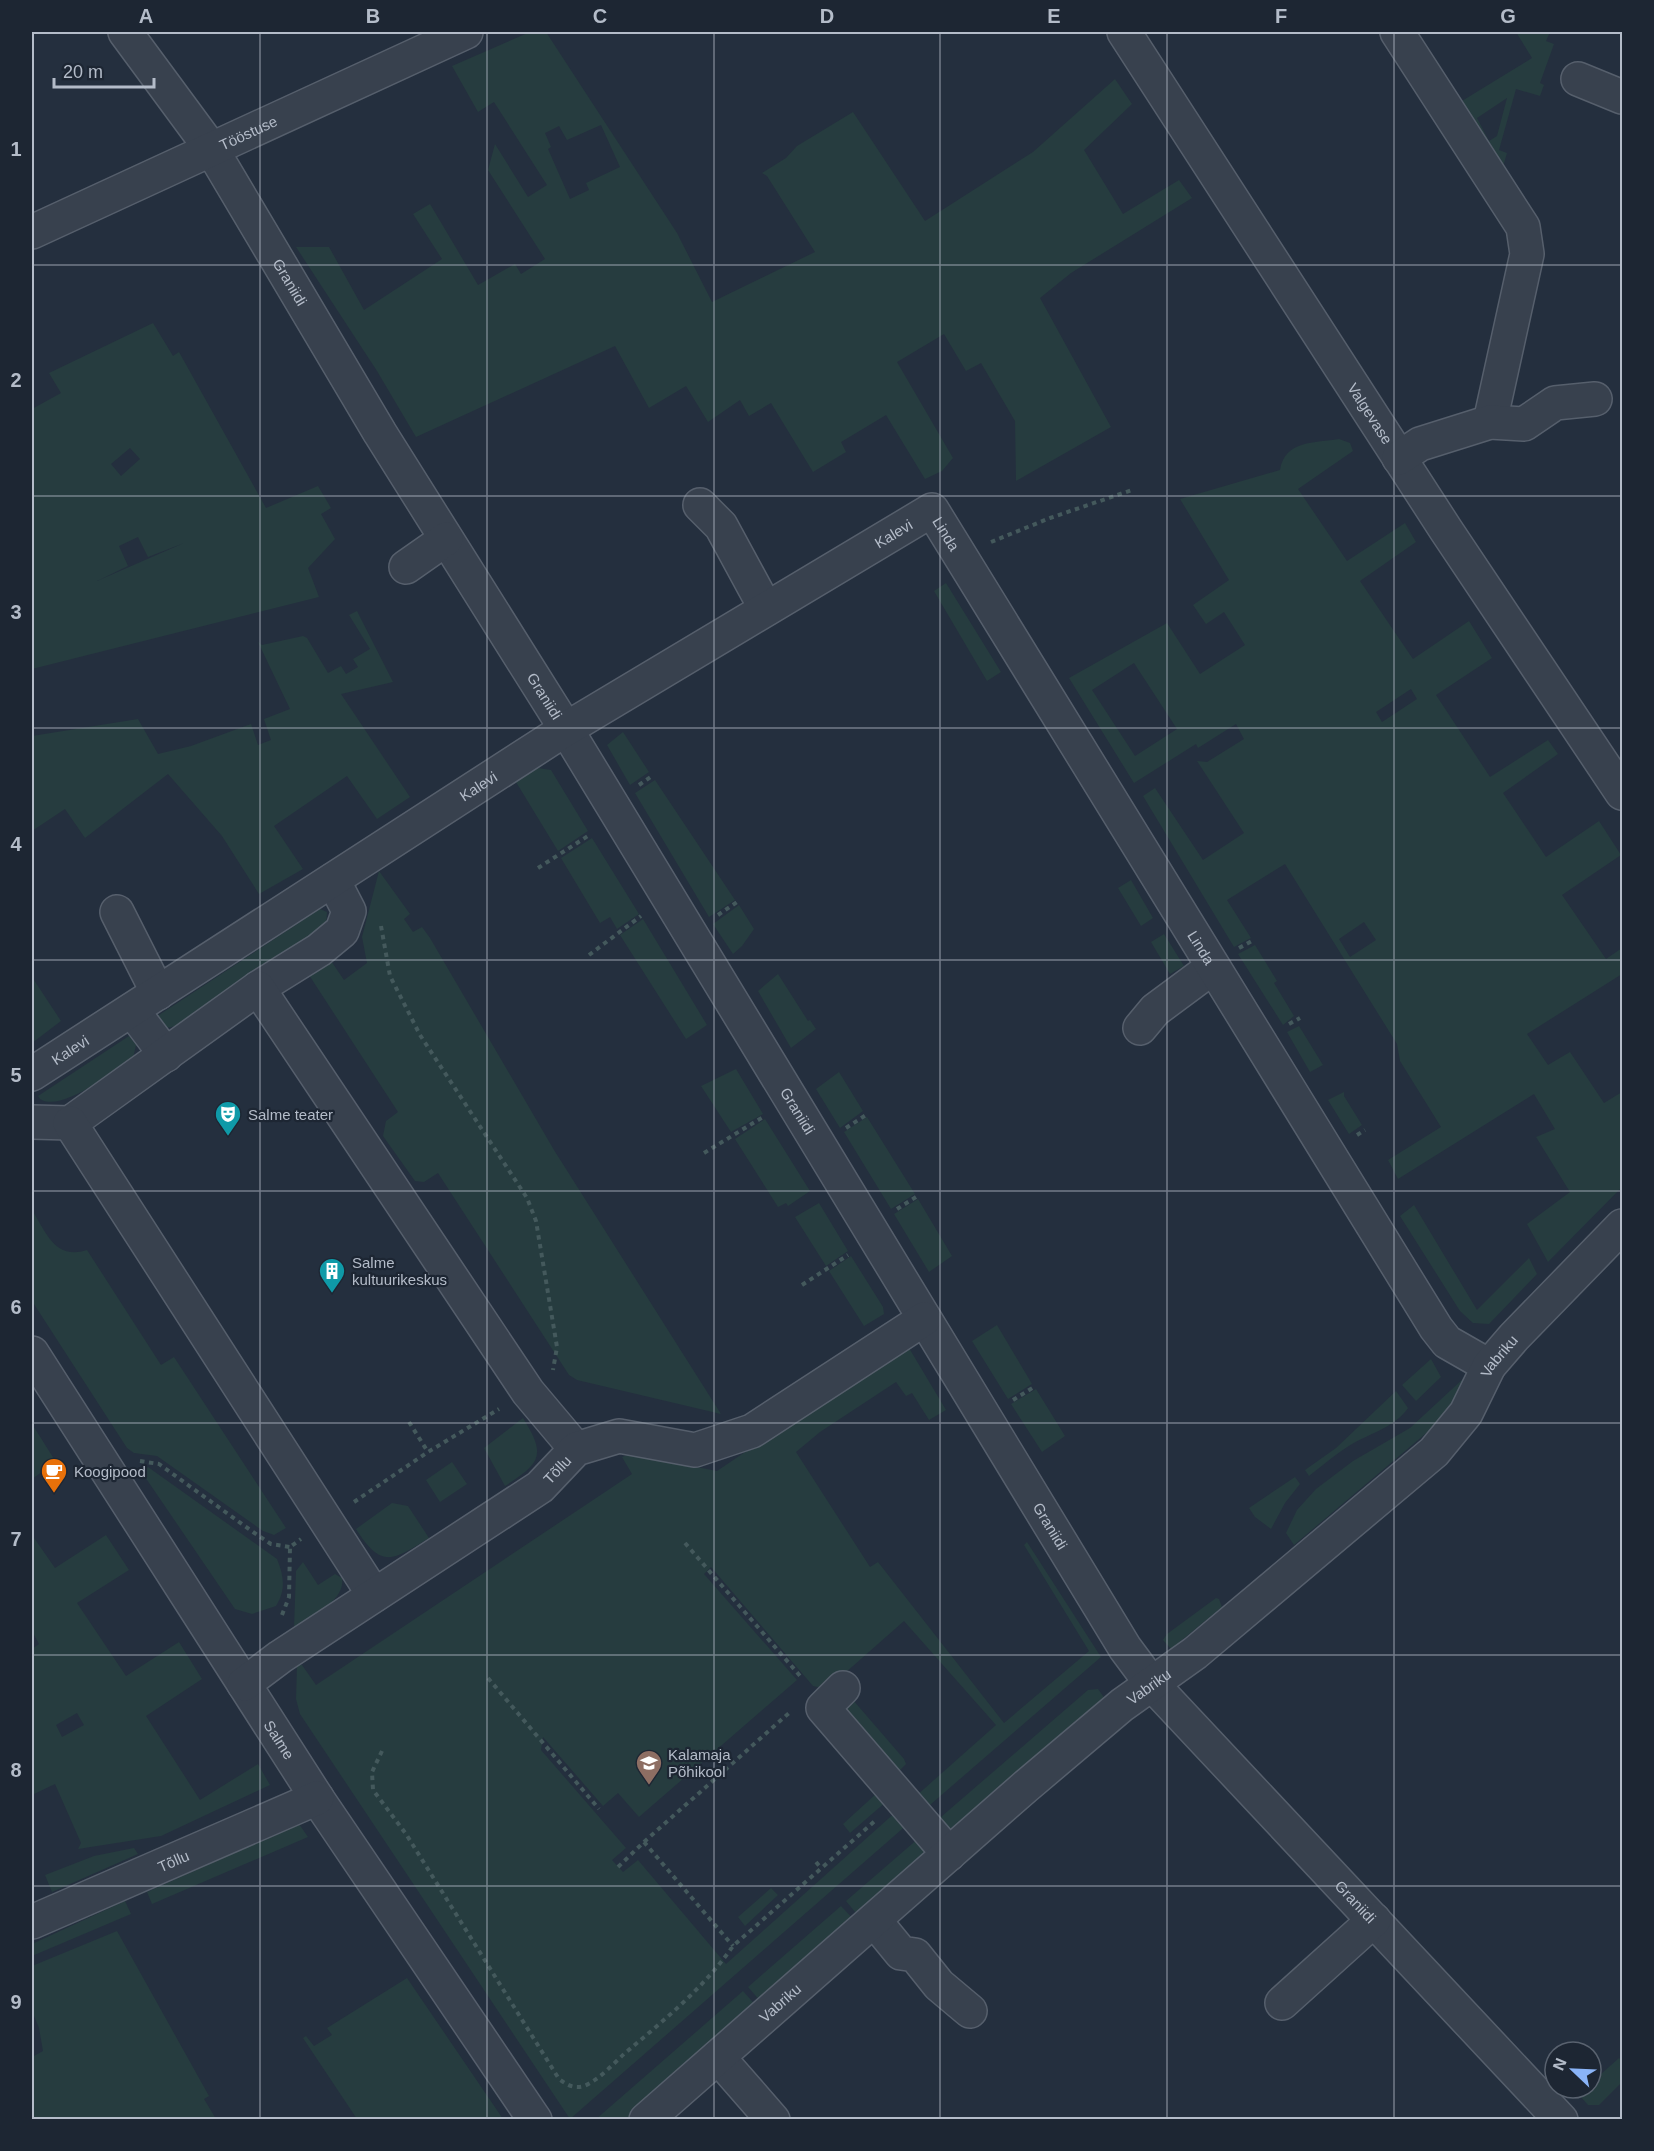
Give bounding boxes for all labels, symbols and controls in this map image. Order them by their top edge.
text: A [139,5,153,27]
text: B [366,5,380,27]
text: C [593,5,607,27]
text: D [820,5,834,27]
text: E [1047,5,1061,27]
text: F [1275,5,1287,27]
text: G [1500,5,1516,27]
scale bar [54,51,154,89]
text: 20 m [63,62,103,82]
street label: Tööstuse [217,112,280,153]
text: 1 [10,138,22,160]
street label: Graniidi [270,255,311,308]
text: 2 [10,369,22,391]
street label: Valgevase [1345,380,1396,447]
street label: Linda [930,514,964,554]
street label: Kalevi [871,515,915,551]
text: 3 [10,601,22,623]
street label: Graniidi [524,669,566,722]
street label: Kalevi [456,768,500,804]
text: 4 [10,833,22,855]
street label: Linda [1185,927,1219,968]
street label: Kalevi [48,1031,92,1068]
text: 5 [10,1064,22,1086]
street label: Graniidi [777,1084,819,1137]
theatre icon: Salme teater [213,1099,243,1137]
place label: Salme teater [248,1106,333,1123]
place label: Salme kultuurikeskus [352,1254,447,1288]
building icon: Salme kultuurikeskus [317,1256,347,1294]
text: 6 [10,1296,22,1318]
street label: Vabriku [1476,1331,1521,1380]
street label: Tõllu [539,1452,574,1487]
cafe icon: Koogipood [39,1456,69,1494]
place label: Koogipood [74,1463,146,1480]
street label: Graniidi [1030,1499,1071,1552]
text: 7 [10,1528,22,1550]
street label: Vabriku [1123,1665,1174,1708]
street label: Salme [261,1717,298,1762]
place label: Kalamaja Põhikool [668,1746,731,1780]
school or university icon: Kalamaja Põhikool [634,1748,664,1786]
text: 8 [10,1759,22,1781]
street label: Tõllu [155,1846,192,1875]
street label: Graniidi [1332,1877,1380,1926]
street label: Vabriku [755,1980,804,2025]
text: 9 [10,1991,22,2013]
north arrow [1543,2040,1603,2100]
text: N [1550,2056,1570,2073]

